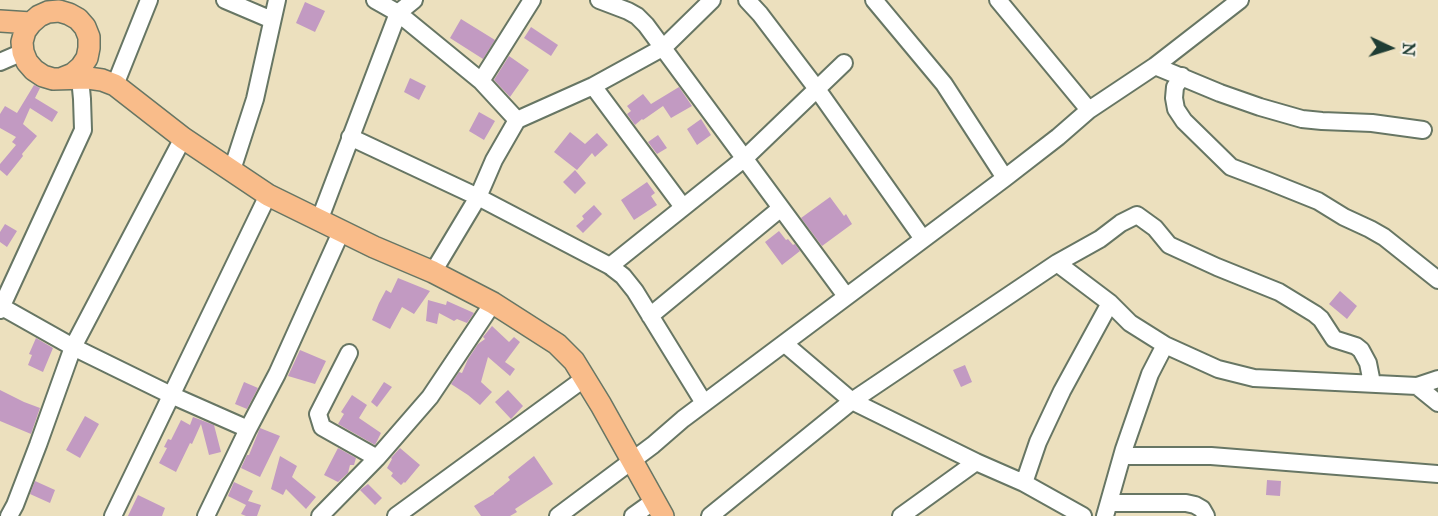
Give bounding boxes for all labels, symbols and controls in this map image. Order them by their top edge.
north arrow [1360,18,1420,78]
text: N [1399,42,1418,57]

